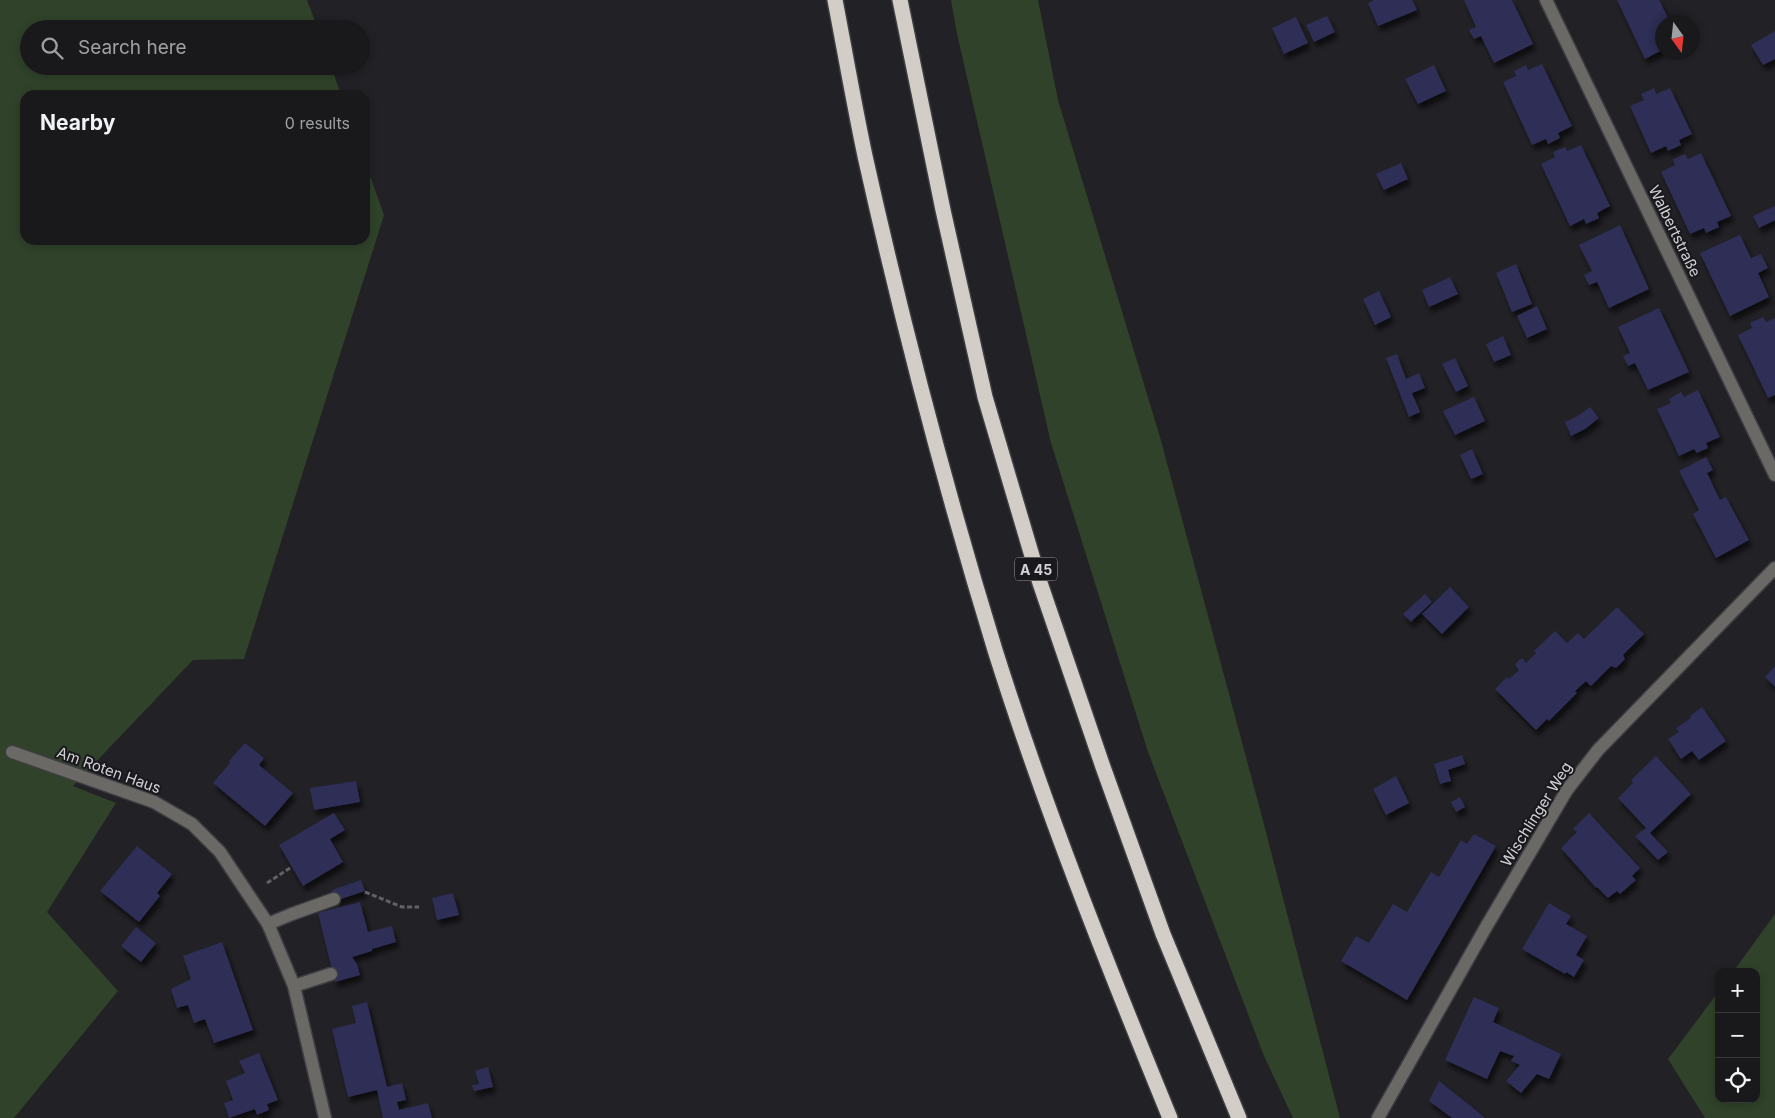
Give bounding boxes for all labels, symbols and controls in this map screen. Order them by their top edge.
north arrow [1655,15,1700,60]
search box [20,20,370,75]
icon: search [38,34,66,62]
text: Search here [78,36,187,59]
text: Nearby [40,110,115,135]
text: 0 results [285,113,350,133]
street label: Walbertstraße [1645,182,1705,280]
road number: A 45 [1015,558,1057,580]
street label: Am Roten Haus [54,742,164,798]
street label: Wischlinger Weg [1496,758,1576,870]
map controls [1715,968,1760,1103]
button: + [1715,968,1760,1013]
button: − [1715,1013,1760,1058]
button: locate [1715,1058,1760,1103]

